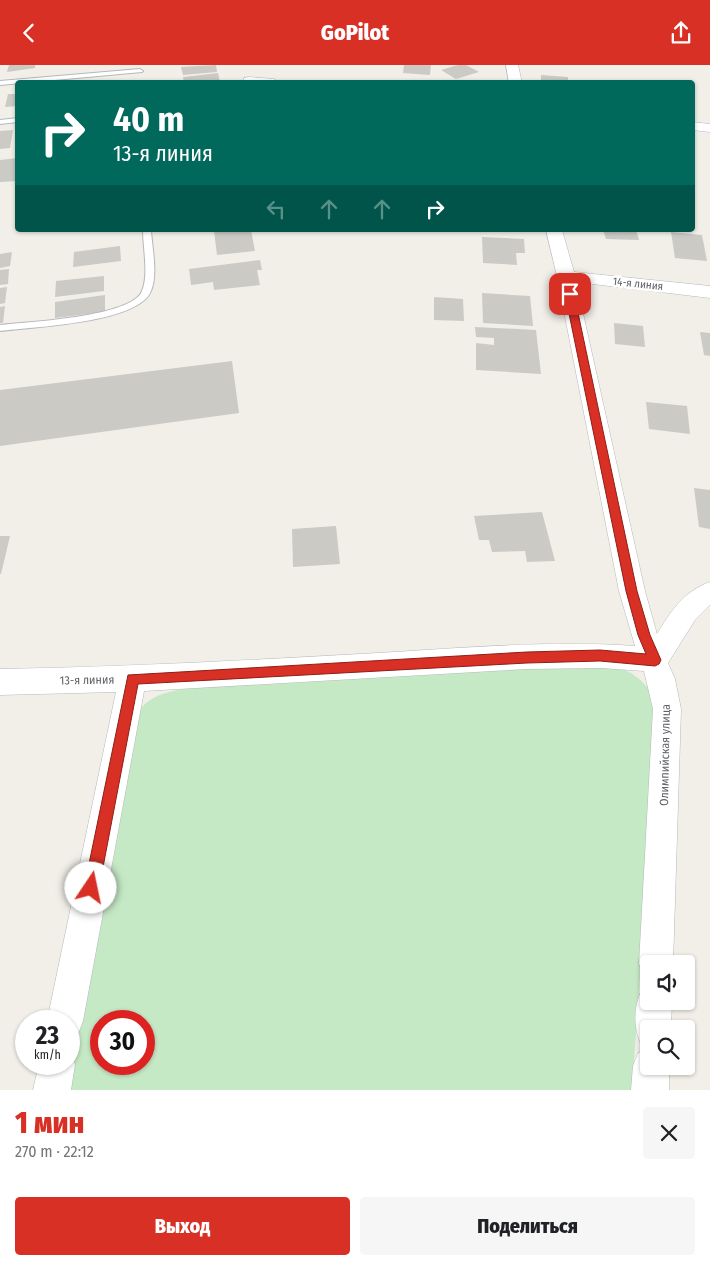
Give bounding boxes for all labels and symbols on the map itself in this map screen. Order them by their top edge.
pin [549,273,591,315]
street label: 14-я линия [612,275,664,293]
street label: 13-я линия [60,673,114,687]
street label: Олимпийская улица [657,704,673,806]
position arrow [64,861,116,913]
speed limit sign: 30 [90,1010,155,1075]

